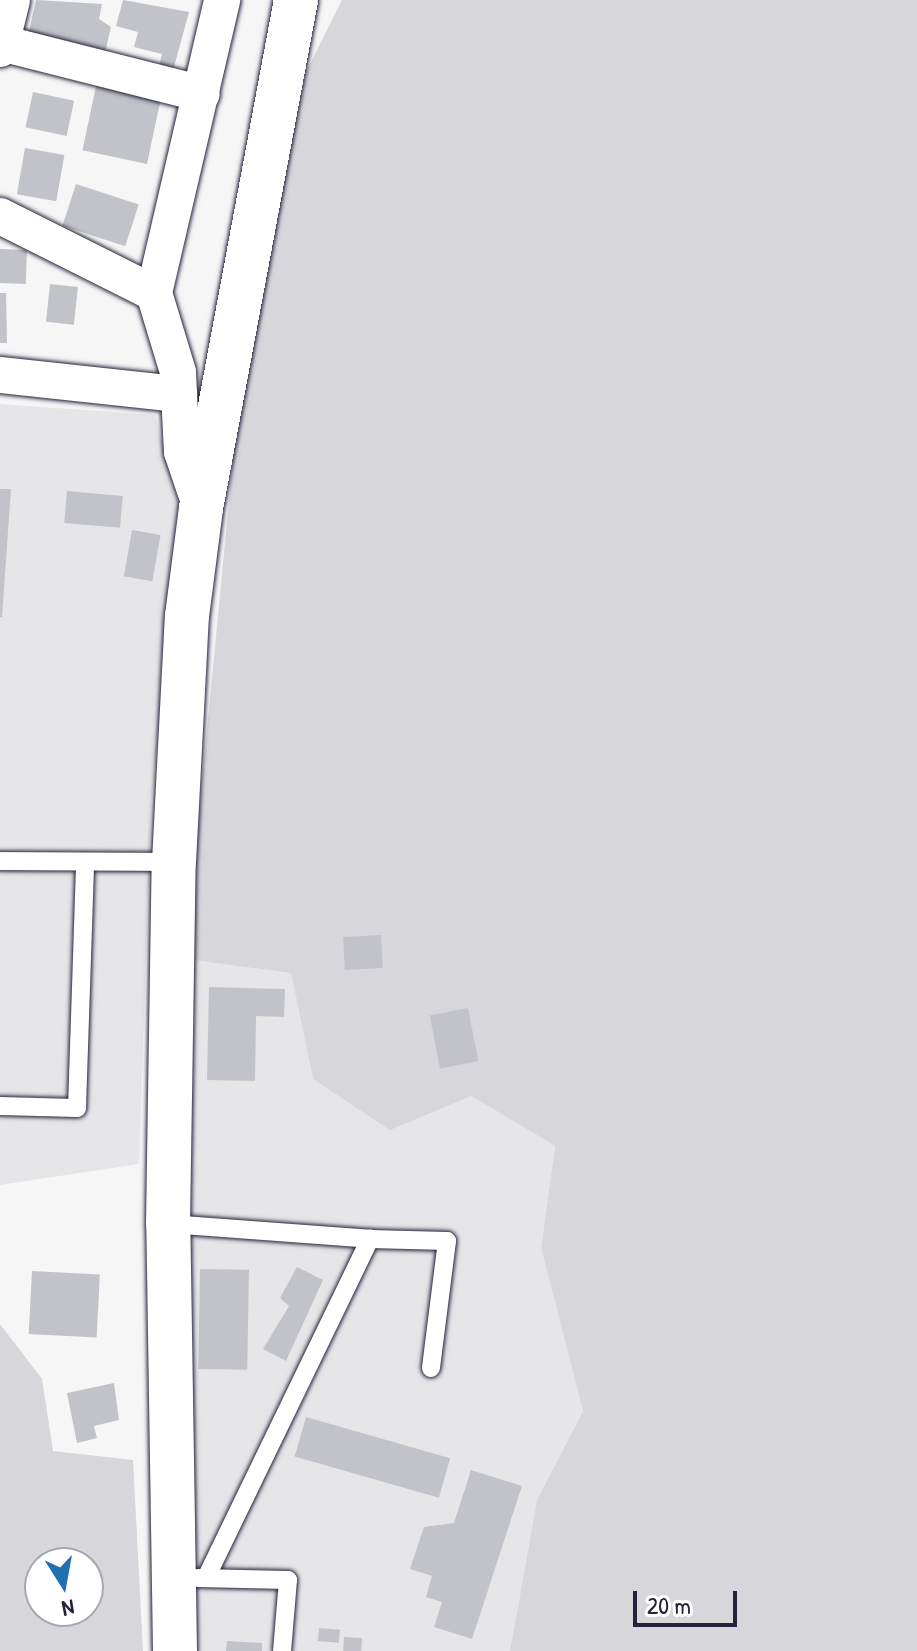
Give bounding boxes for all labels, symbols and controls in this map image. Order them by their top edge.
north arrow [24,1547,104,1627]
scale bar [637,1575,741,1625]
text: 20 m [647,1589,691,1621]
text: N [60,1593,77,1624]

